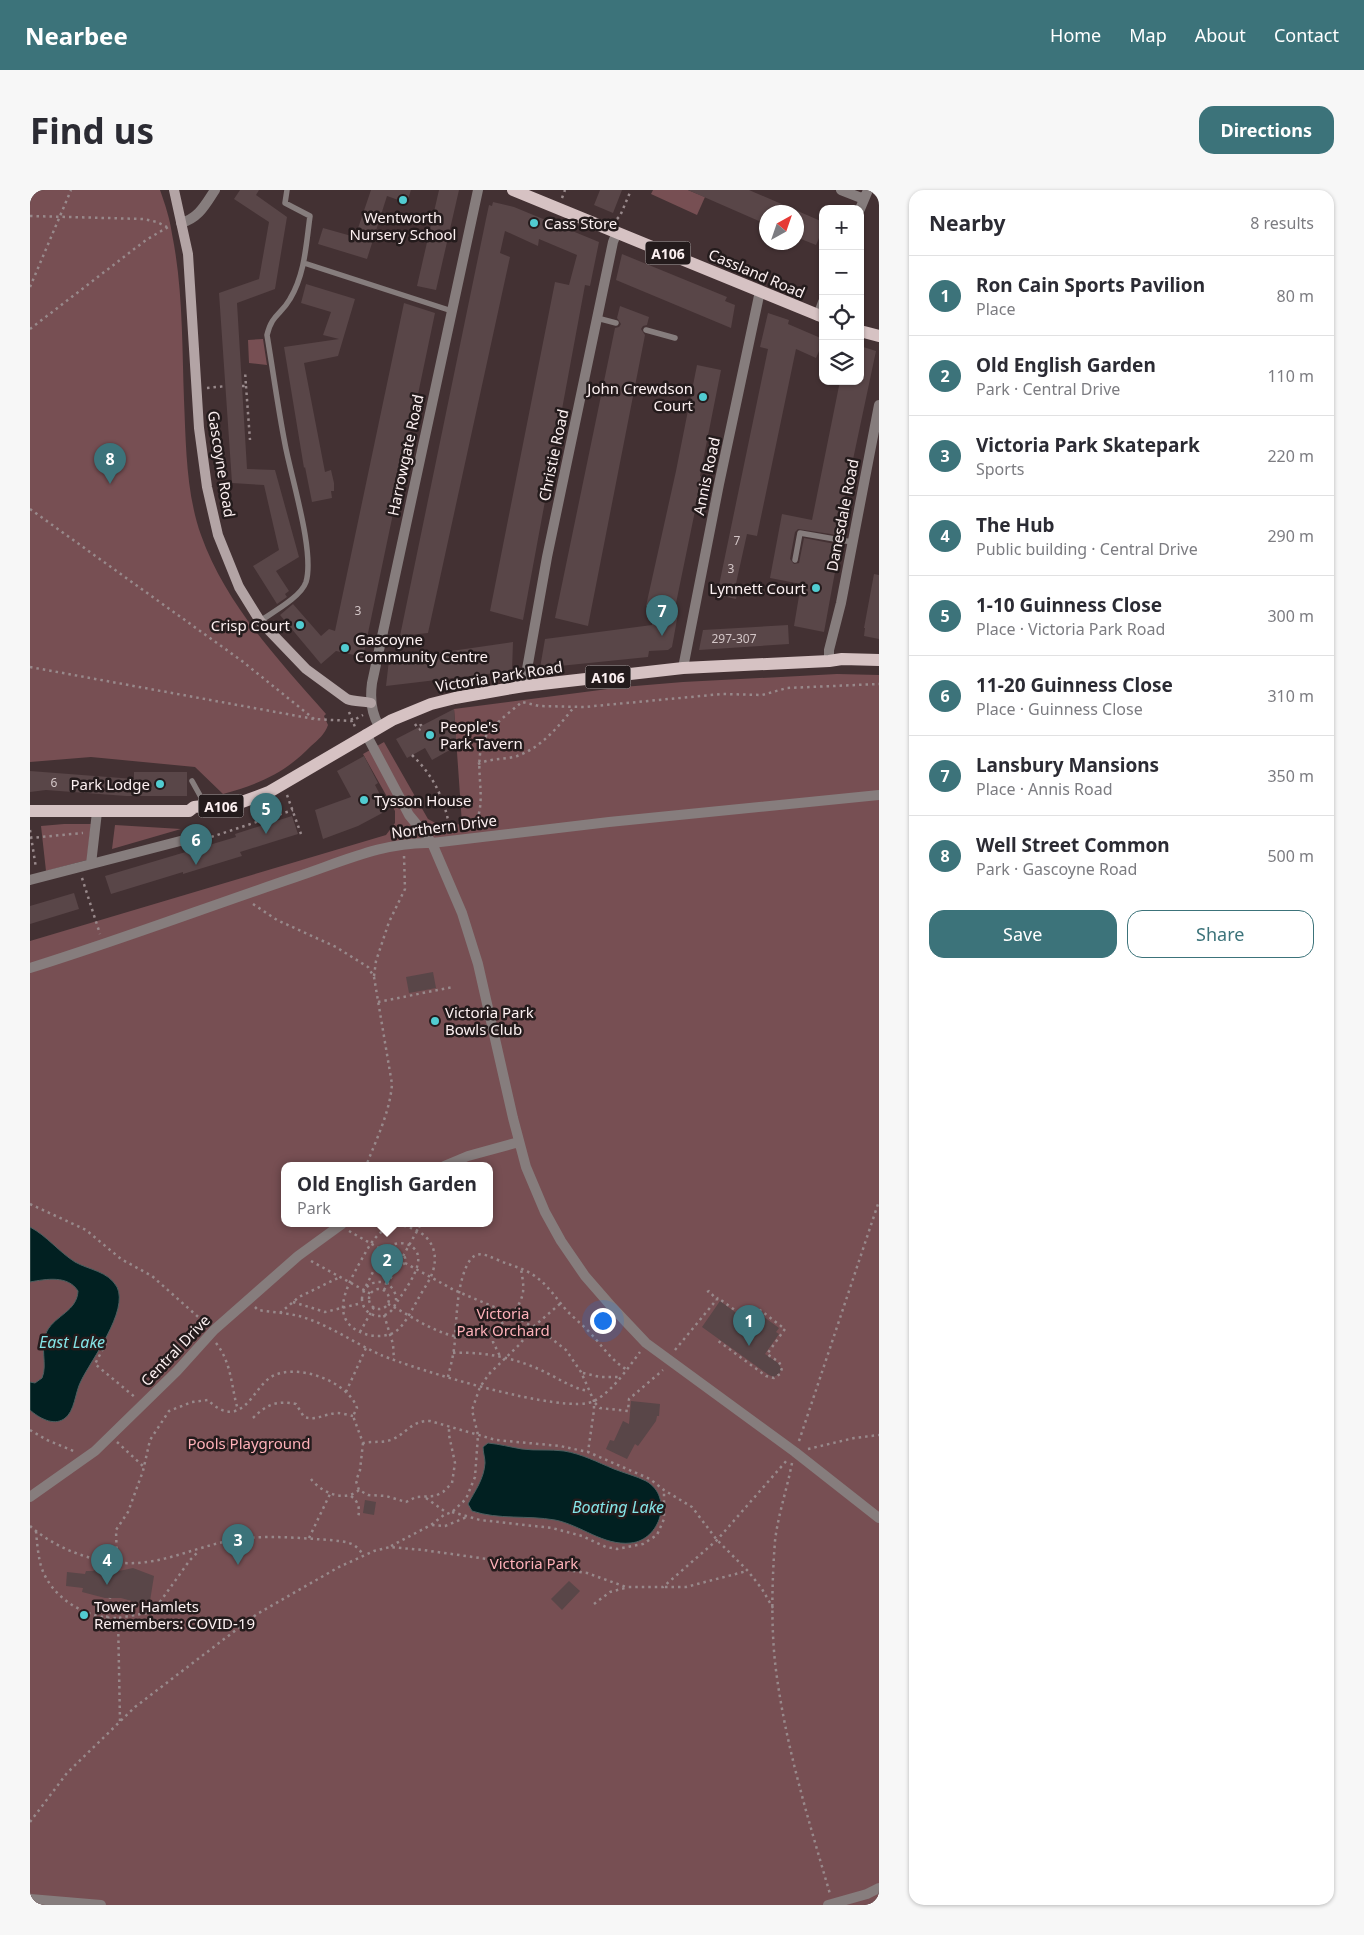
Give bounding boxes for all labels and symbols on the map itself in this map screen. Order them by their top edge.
marker: Wentworth Nursery School [397,194,409,206]
north arrow [759,205,804,250]
place label: Wentworth Nursery School [350,207,456,244]
place label: Cass Store [544,213,617,233]
marker: Cass Store [528,217,540,229]
road number: A106 [646,242,690,264]
street label: Cassland Road [706,244,808,302]
place label: John Crewdson Court [585,378,694,415]
marker: John Crewdson Court [697,391,709,403]
street label: Harrowgate Road [382,392,428,518]
street label: Christie Road [533,407,573,503]
street label: Gascoyne Road [204,409,240,519]
street label: Annis Road [688,435,724,517]
pin: 8 [94,443,126,484]
street label: Danesdale Road [821,457,863,573]
house number: 7 [734,532,741,549]
house number: 3 [728,560,735,577]
place label: Lynnett Court [709,578,807,598]
marker: Lynnett Court [810,582,822,594]
pin: 7 [646,595,678,636]
house number: 3 [355,602,362,619]
place label: Crisp Court [211,615,291,635]
marker: Crisp Court [294,619,306,631]
place label: Gascoyne Community Centre [355,629,488,666]
house number: 297-307 [711,630,757,647]
marker: Gascoyne Community Centre [339,642,351,654]
street label: Victoria Park Road [434,656,564,696]
road number: A106 [586,666,630,688]
place label: People's Park Tavern [440,716,523,753]
marker: People's Park Tavern [424,729,436,741]
house number: 6 [51,774,58,791]
place label: Park Lodge [71,774,150,794]
marker: Park Lodge [154,778,166,790]
place label: Tysson House [374,790,471,810]
pin: 5 [250,793,282,834]
road number: A106 [198,794,244,818]
marker: Tysson House [358,794,370,806]
street label: Northern Drive [390,810,498,842]
pin: 6 [180,824,212,865]
place label: Victoria Park Bowls Club [445,1002,534,1039]
marker: Victoria Park Bowls Club [429,1015,441,1027]
pin: 2 [371,1244,403,1285]
park label: Victoria Park Orchard [456,1303,550,1340]
pin: 1 [733,1305,765,1346]
your location [590,1308,616,1334]
street label: Central Drive [136,1310,214,1390]
water label: East Lake [39,1331,105,1353]
park label: Pools Playground [187,1433,311,1453]
water label: Boating Lake [572,1496,664,1518]
pin: 3 [222,1524,254,1565]
pin: 4 [91,1544,123,1585]
park label: Victoria Park [490,1553,578,1573]
place label: Tower Hamlets Remembers: COVID-19 [94,1596,255,1633]
marker: Tower Hamlets Remembers: COVID-19 [78,1609,90,1621]

